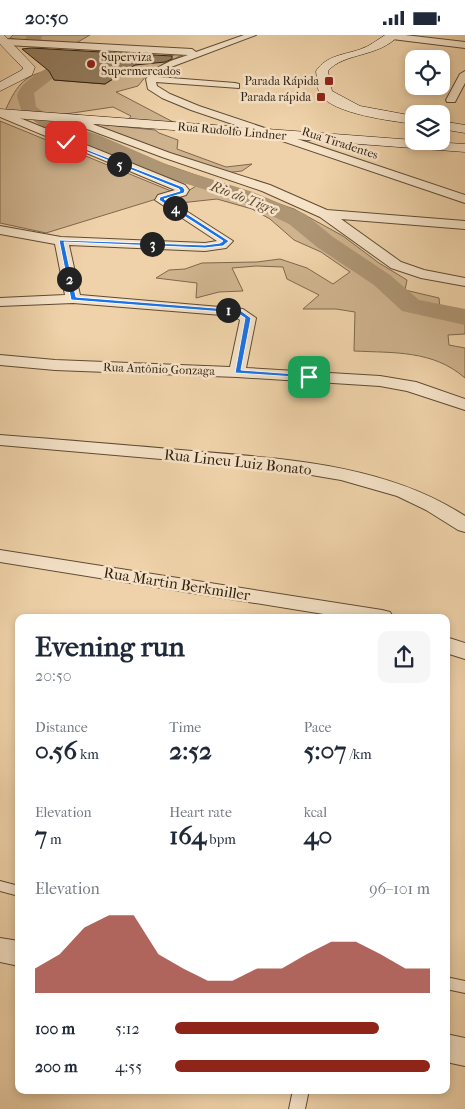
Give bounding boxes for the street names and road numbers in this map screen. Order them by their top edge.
street label: Rua Rudolfo Lindner [177,119,288,143]
street label: Rua Tiradentes [300,124,381,162]
street label: Rua Antônio Gonzaga [103,360,216,378]
street label: Rua Lineu Luiz Bonato [163,445,313,479]
street label: Rua Martin Berkmiller [102,564,252,605]

